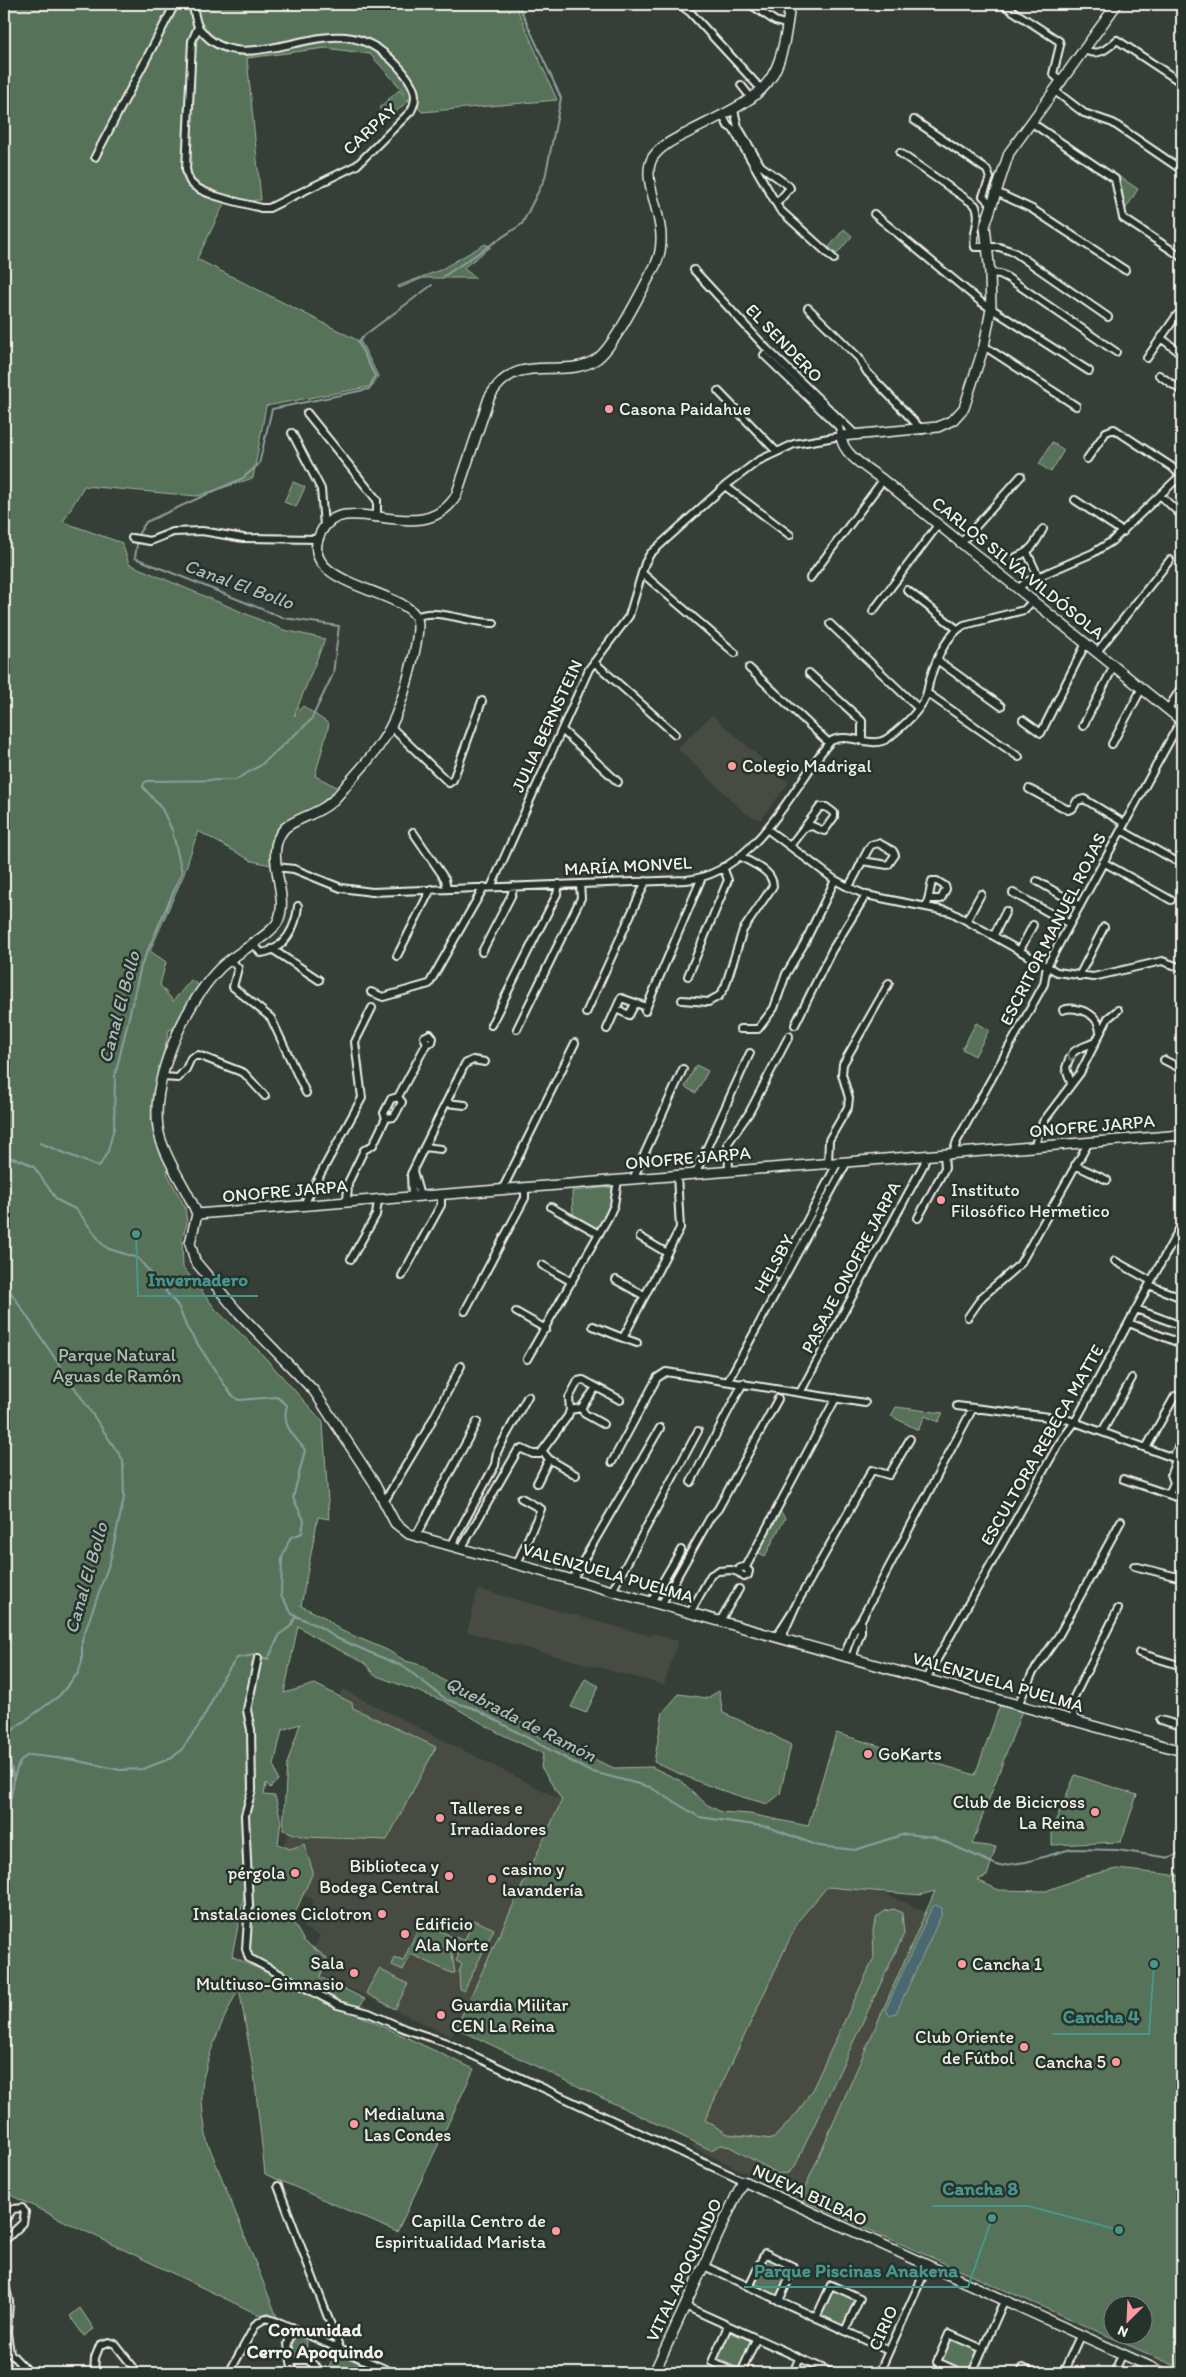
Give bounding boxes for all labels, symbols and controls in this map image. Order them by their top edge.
street label: CARPAY [338,98,402,160]
street label: EL SENDERO [741,299,827,387]
place label: Casona Paidahue [619,398,751,420]
marker: Casona Paidahue [603,403,615,415]
street label: CARLOS SILVA VILDÓSOLA [927,492,1109,645]
water label: Canal El Bollo [181,554,298,615]
street label: JULIA BERNSTEIN [507,656,587,796]
place label: Colegio Madrigal [742,755,872,777]
marker: Colegio Madrigal [726,760,738,772]
street label: ESCRITOR MANUEL ROJAS [995,829,1111,1029]
street label: MARÍA MONVEL [564,852,692,880]
water label: Canal El Bollo [93,947,145,1065]
one-way arrow [1067,1052,1077,1061]
street label: ONOFRE JARPA [1028,1110,1156,1142]
street label: ONOFRE JARPA [624,1142,752,1174]
street label: ONOFRE JARPA [221,1175,349,1207]
street label: PASAJE ONOFRE JARPA [796,1177,906,1357]
place label: Instituto Filosófico Hermetico [951,1179,1110,1222]
marker: Instituto Filosófico Hermetico [935,1194,947,1206]
street label: HELSBY [749,1230,799,1297]
callout: Invernadero [138,1262,258,1296]
text: Invernadero [148,1268,248,1291]
street label: ESCULTORA REBECA MATTE [975,1341,1109,1549]
park label: Parque Natural Aguas de Ramón [53,1344,182,1387]
water label: Canal El Bollo [59,1519,113,1636]
street label: VALENZUELA PUELMA [520,1538,697,1608]
street label: VALENZUELA PUELMA [910,1647,1087,1717]
water label: Quebrada de Ramón [442,1671,600,1767]
place label: GoKarts [878,1743,942,1765]
marker: GoKarts [862,1748,874,1760]
place label: Club de Bicicross La Reina [953,1791,1086,1834]
place label: Talleres e Irradiadores [450,1797,546,1840]
marker: Club de Bicicross La Reina [1089,1806,1101,1818]
marker: Talleres e Irradiadores [434,1812,446,1824]
place label: Biblioteca y Bodega Central [319,1855,440,1898]
place label: casino y lavandería [502,1858,584,1901]
place label: pérgola [228,1862,285,1884]
marker: pérgola [289,1867,301,1879]
marker: Biblioteca y Bodega Central [443,1870,455,1882]
marker: casino y lavandería [486,1873,498,1885]
place label: Instalaciones Ciclotron [193,1903,372,1925]
marker: Instalaciones Ciclotron [376,1908,388,1920]
place label: Edificio Ala Norte [415,1913,489,1956]
marker: Edificio Ala Norte [399,1928,411,1940]
place label: Sala Multiuso-Gimnasio [196,1952,344,1995]
place label: Cancha 1 [972,1953,1042,1975]
marker: Cancha 1 [956,1958,968,1970]
marker: Sala Multiuso-Gimnasio [348,1967,360,1979]
place label: Guardia Militar CEN La Reina [451,1994,569,2037]
callout: Cancha 4 [1052,2000,1149,2034]
text: Cancha 4 [1063,2005,1140,2028]
marker: Guardia Militar CEN La Reina [435,2009,447,2021]
place label: Club Oriente de Fútbol [915,2026,1014,2069]
marker: Club Oriente de Fútbol [1018,2041,1030,2053]
place label: Cancha 5 [1035,2051,1106,2073]
marker: Cancha 5 [1110,2056,1122,2068]
place label: Medialuna Las Condes [364,2103,451,2146]
marker: Medialuna Las Condes [348,2118,360,2130]
street label: NUEVA BILBAO [749,2159,871,2231]
callout: Cancha 8 [932,2172,1028,2206]
text: Cancha 8 [942,2177,1018,2200]
street label: VITAL APOQUINDO [641,2195,727,2345]
place label: Capilla Centro de Espiritualidad Marista [375,2210,547,2253]
marker: Capilla Centro de Espiritualidad Marista [550,2225,562,2237]
callout: Parque Piscinas Anakena [744,2253,968,2287]
text: Parque Piscinas Anakena [754,2259,958,2282]
north arrow [1104,2294,1154,2344]
street label: CIRIO [863,2302,903,2354]
district label: Comunidad Cerro Apoquindo [247,2318,384,2363]
text: N [1115,2322,1131,2341]

